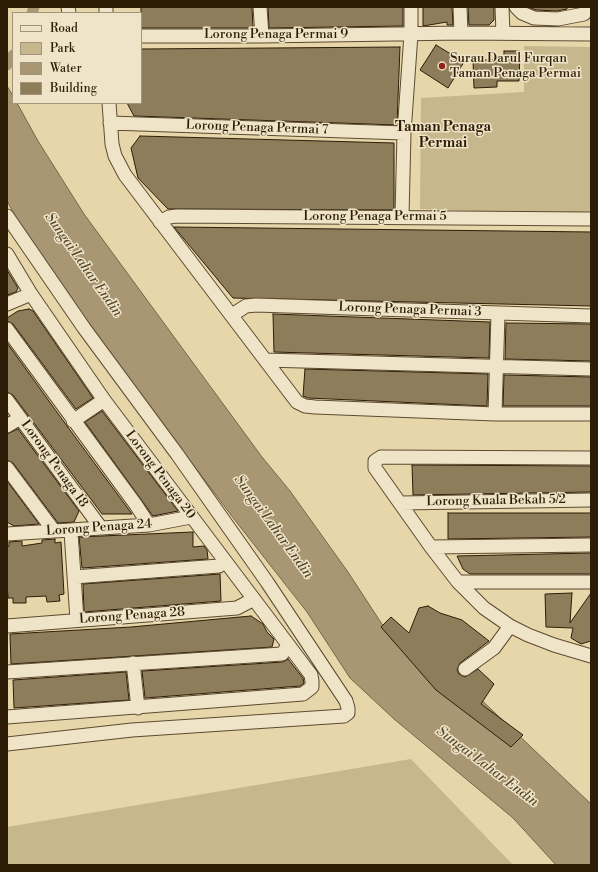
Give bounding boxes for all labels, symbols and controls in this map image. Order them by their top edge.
legend [12,12,142,104]
text: Road [50,21,78,36]
street label: Lorong Penaga Permai 9 [204,27,348,43]
text: Park [50,41,75,56]
place label: Surau Darul Furqan Taman Penaga Permai [450,51,581,82]
text: Water [50,61,82,76]
marker: Surau Darul Furqan Taman Penaga Permai [437,61,447,71]
text: Building [50,81,97,96]
street label: Lorong Penaga Permai 7 [185,118,329,138]
district label: Taman Penaga Permai [395,120,491,152]
street label: Lorong Penaga Permai 5 [303,209,447,225]
water label: Sungai Lahar Endin [41,210,125,320]
street label: Lorong Penaga Permai 3 [338,300,482,320]
street label: Lorong Penaga 18 [17,417,91,511]
street label: Lorong Penaga 20 [122,428,198,522]
water label: Sungai Lahar Endin [230,472,316,582]
street label: Lorong Kuala Bekah 5/2 [426,492,566,510]
street label: Lorong Penaga 24 [46,517,152,539]
street label: Lorong Penaga 28 [79,605,185,627]
water label: Sungai Lahar Endin [433,723,541,811]

